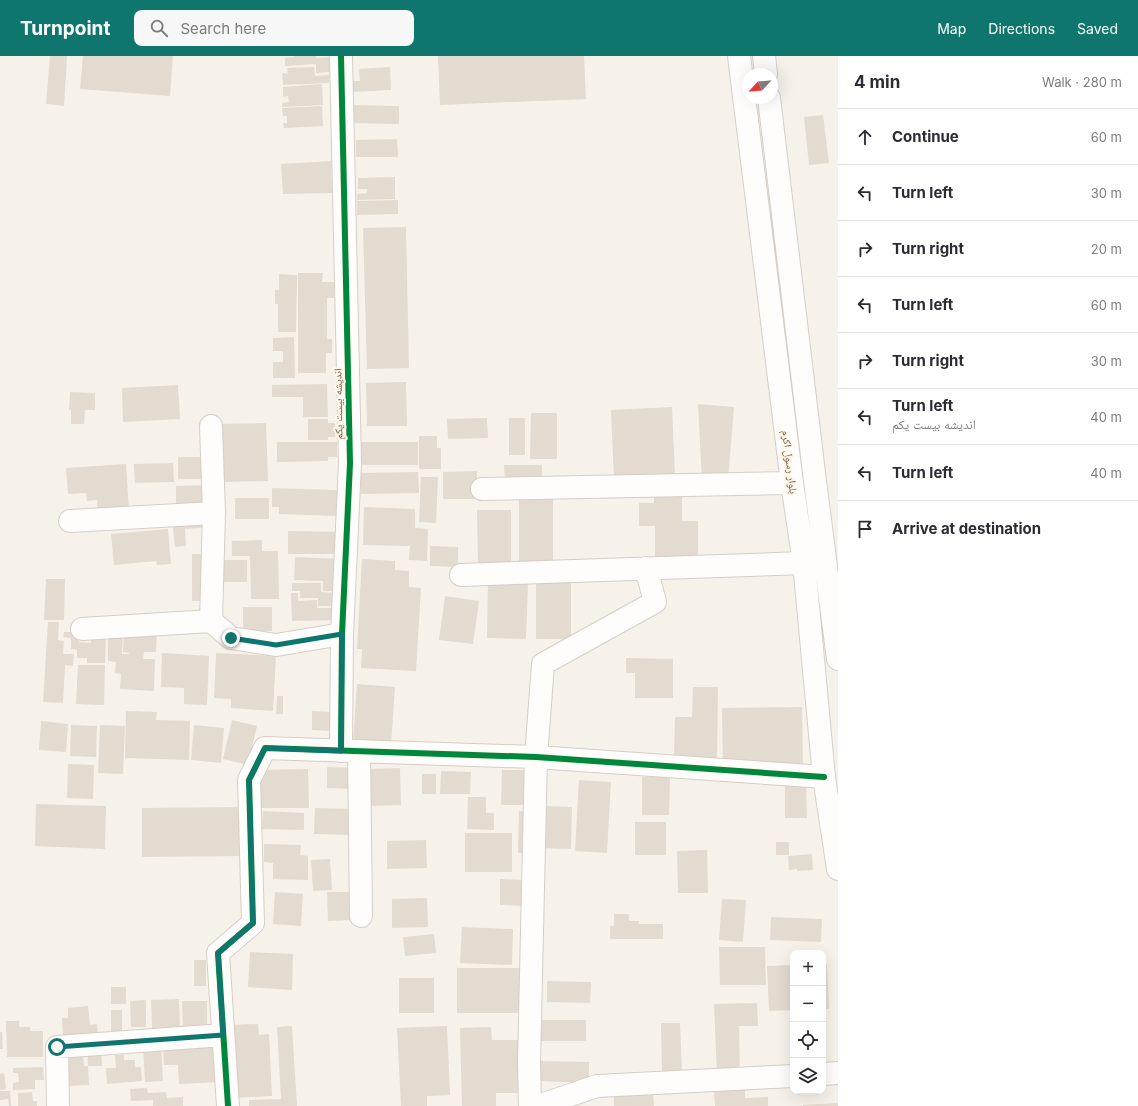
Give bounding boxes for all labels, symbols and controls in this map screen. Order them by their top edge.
search box [134,10,414,46]
text: Turnpoint [20,17,110,40]
icon: search [148,17,170,39]
text: Search here [180,19,266,38]
text: Map [937,20,966,37]
text: Directions [988,20,1055,37]
text: Saved [1077,20,1118,37]
north arrow [742,68,778,104]
text: 4 min [854,72,900,92]
text: Walk · 280 m [1042,74,1122,90]
icon: ahead [854,126,876,148]
text: Continue [892,127,959,146]
text: 60 m [1091,129,1122,145]
icon: left [854,182,876,204]
text: Turn left [892,183,953,202]
text: 30 m [1091,185,1122,201]
icon: right [854,238,876,260]
text: Turn right [892,239,964,258]
text: 20 m [1091,241,1122,257]
icon: left [854,294,876,316]
text: Turn left [892,295,953,314]
text: 60 m [1091,297,1122,313]
icon: right [854,350,876,372]
text: Turn right [892,351,964,370]
text: 30 m [1091,353,1122,369]
street label: اندیشه بیست یکم [330,368,347,440]
text: Turn left [892,396,953,415]
icon: left [854,406,876,428]
text: 40 m [1090,409,1122,425]
text: اندیشه بیست یکم [892,416,976,432]
street label: بلوار رسول اکرم [779,429,801,495]
icon: left [854,462,876,484]
text: Turn left [892,463,953,482]
text: 40 m [1090,465,1122,481]
icon: arrive [854,518,876,540]
text: Arrive at destination [892,519,1041,538]
route end [222,629,240,647]
map controls [790,950,826,1094]
button: + [790,950,826,986]
button: − [790,986,826,1022]
button: locate [790,1022,826,1058]
route start [48,1038,66,1056]
button: layers [790,1058,826,1094]

